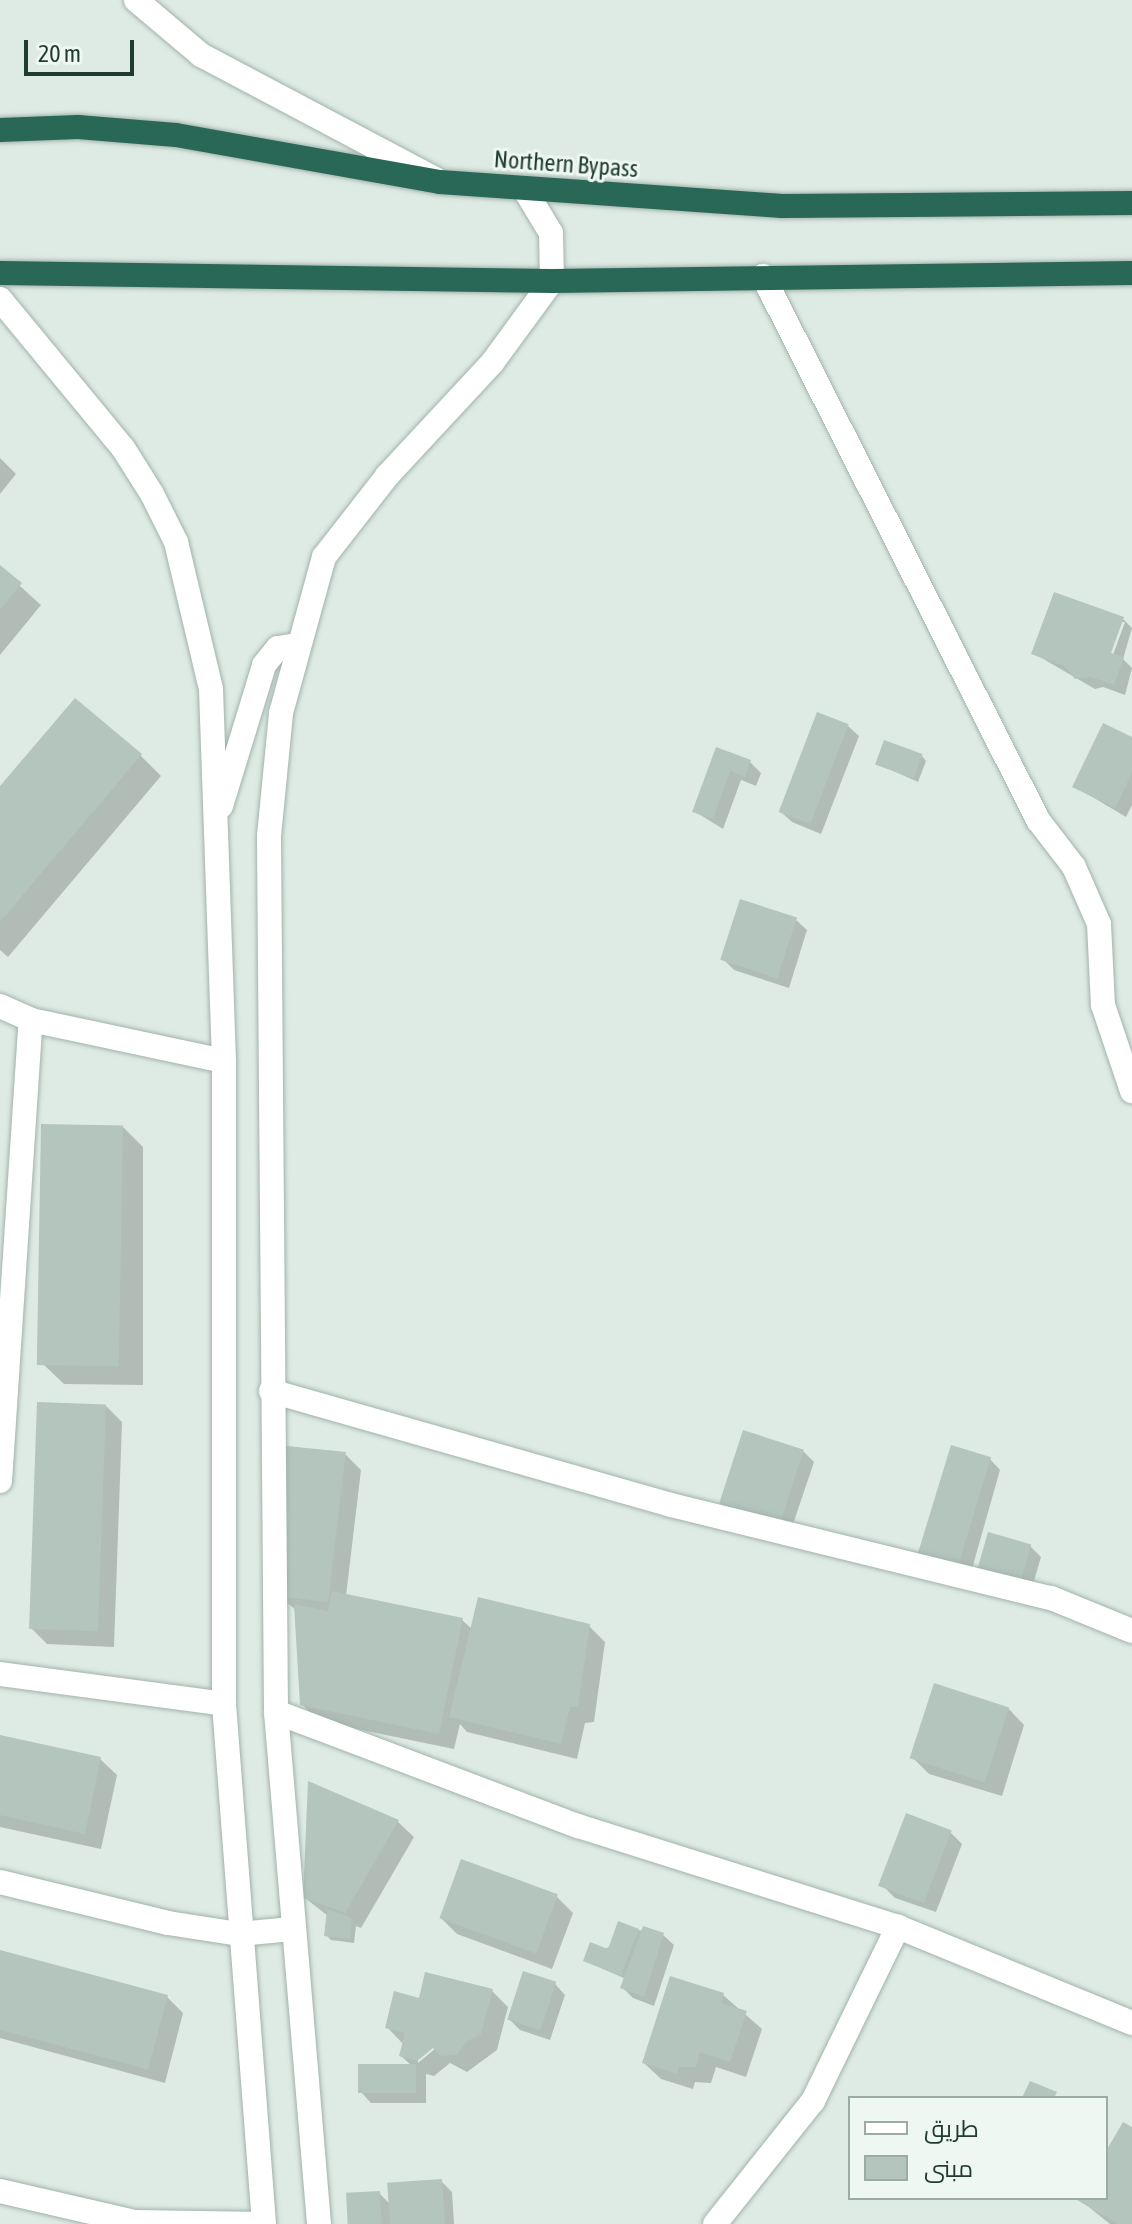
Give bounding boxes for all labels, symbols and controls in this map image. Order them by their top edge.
scale bar [28,24,138,74]
text: 20 m [38,40,81,67]
street label: Northern Bypass [493,145,639,183]
legend [848,2096,1108,2200]
text: طريق [924,2115,979,2142]
text: مبنى [924,2155,973,2182]

